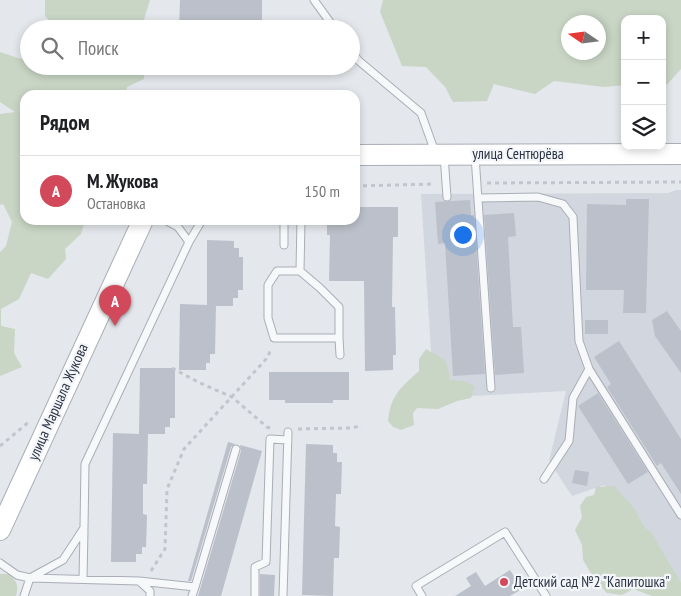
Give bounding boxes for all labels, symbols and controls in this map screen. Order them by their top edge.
north arrow [561,15,606,60]
map controls [621,15,666,150]
button: + [621,15,666,60]
search box [20,20,360,75]
icon: search [38,34,66,62]
text: Поиск [78,36,119,60]
button: − [621,60,666,105]
button: layers [621,105,666,150]
text: Рядом [40,109,90,136]
street label: улица Сентюрёва [472,144,564,163]
text: М. Жукова [87,169,158,193]
text: A [52,181,60,201]
text: 150 m [305,181,340,201]
text: Остановка [87,193,146,213]
your location [450,222,476,248]
pin: A [99,285,131,326]
street label: улица Маршала Жукова [23,340,92,463]
place label: Детский сад №2 "Капитошка" [514,572,670,591]
marker: Детский сад №2 "Капитошка" [498,576,510,588]

